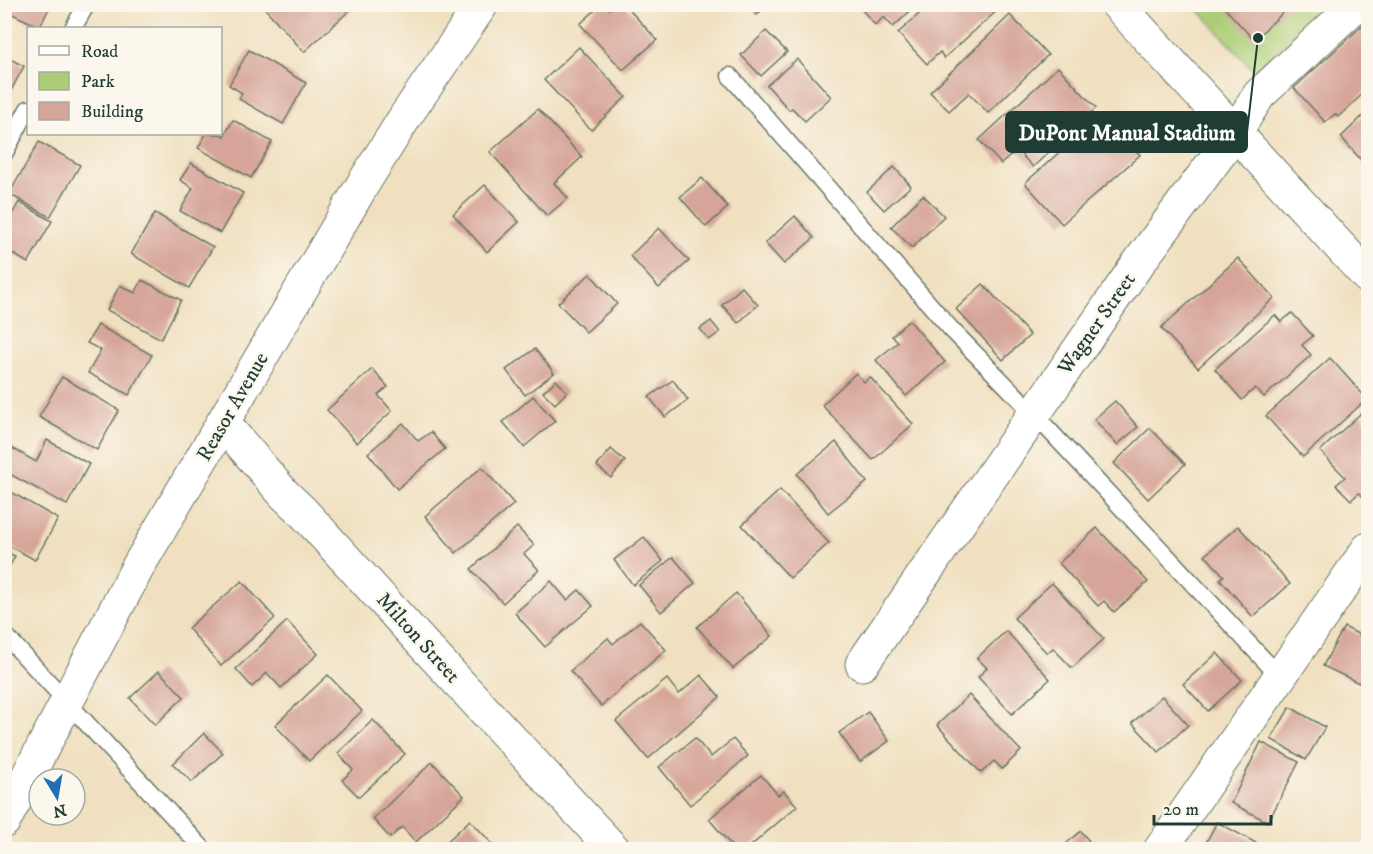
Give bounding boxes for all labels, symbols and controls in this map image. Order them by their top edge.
legend [27,27,222,135]
text: Road [81,41,118,63]
text: Park [81,71,115,93]
text: Building [81,101,143,123]
callout: DuPont Manual Stadium [1006,112,1247,152]
text: DuPont Manual Stadium [1018,120,1236,147]
street label: Wagner Street [1052,268,1142,381]
street label: Reasor Avenue [191,348,275,466]
street label: Milton Street [371,587,466,689]
north arrow [27,767,87,827]
scale bar [1154,788,1271,826]
text: 20 m [1163,799,1199,821]
text: N [51,800,68,822]

